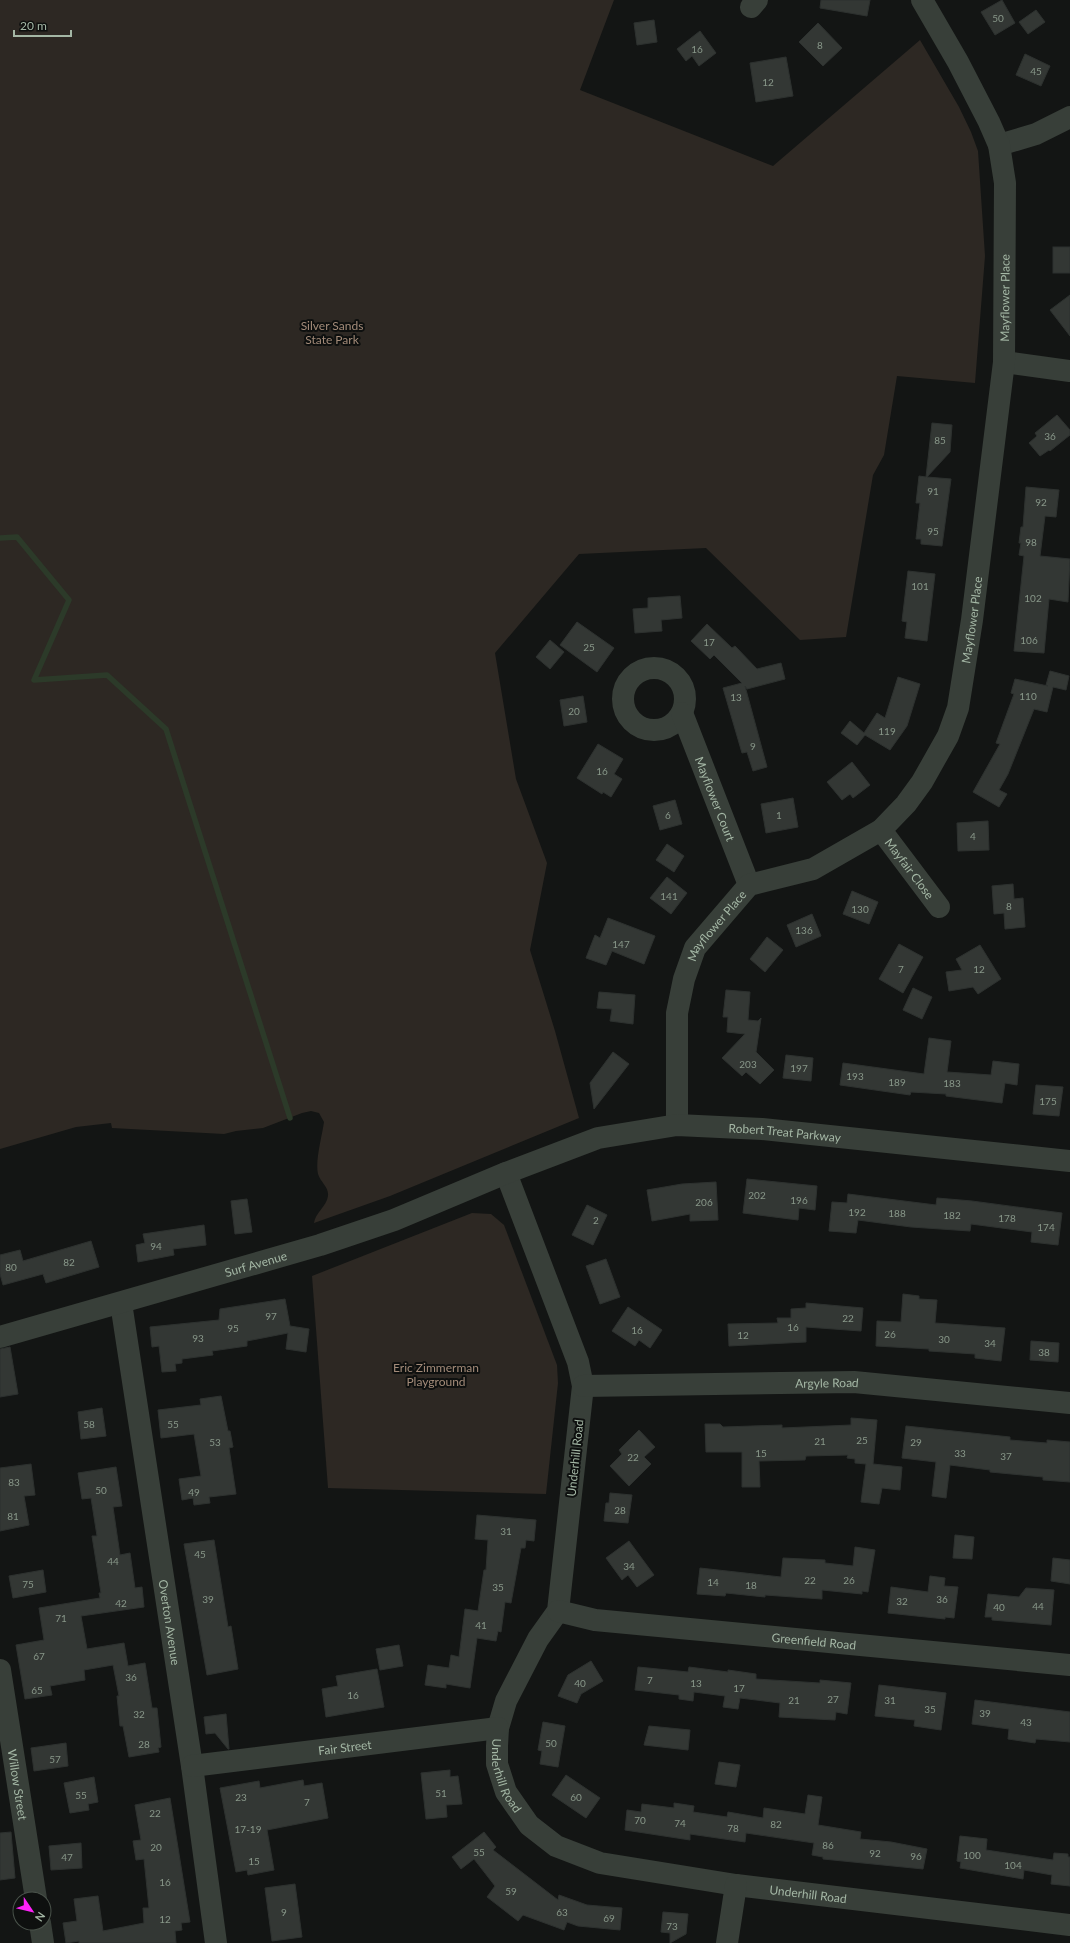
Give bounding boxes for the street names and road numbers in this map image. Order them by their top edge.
street label: Mayflower Place [997,254,1012,342]
street label: Mayflower Place [958,575,985,664]
street label: Mayflower Court [692,754,739,844]
street label: Mayfair Close [882,835,938,902]
street label: Mayflower Place [683,887,749,963]
street label: Robert Treat Parkway [728,1120,842,1145]
street label: Surf Avenue [223,1247,288,1280]
street label: Argyle Road [795,1374,860,1390]
street label: Underhill Road [563,1419,587,1497]
street label: Overton Avenue [156,1578,184,1666]
street label: Greenfield Road [771,1629,857,1652]
street label: Fair Street [317,1736,373,1758]
street label: Underhill Road [489,1738,525,1815]
street label: Willow Street [5,1748,31,1822]
street label: Underhill Road [769,1882,848,1906]

